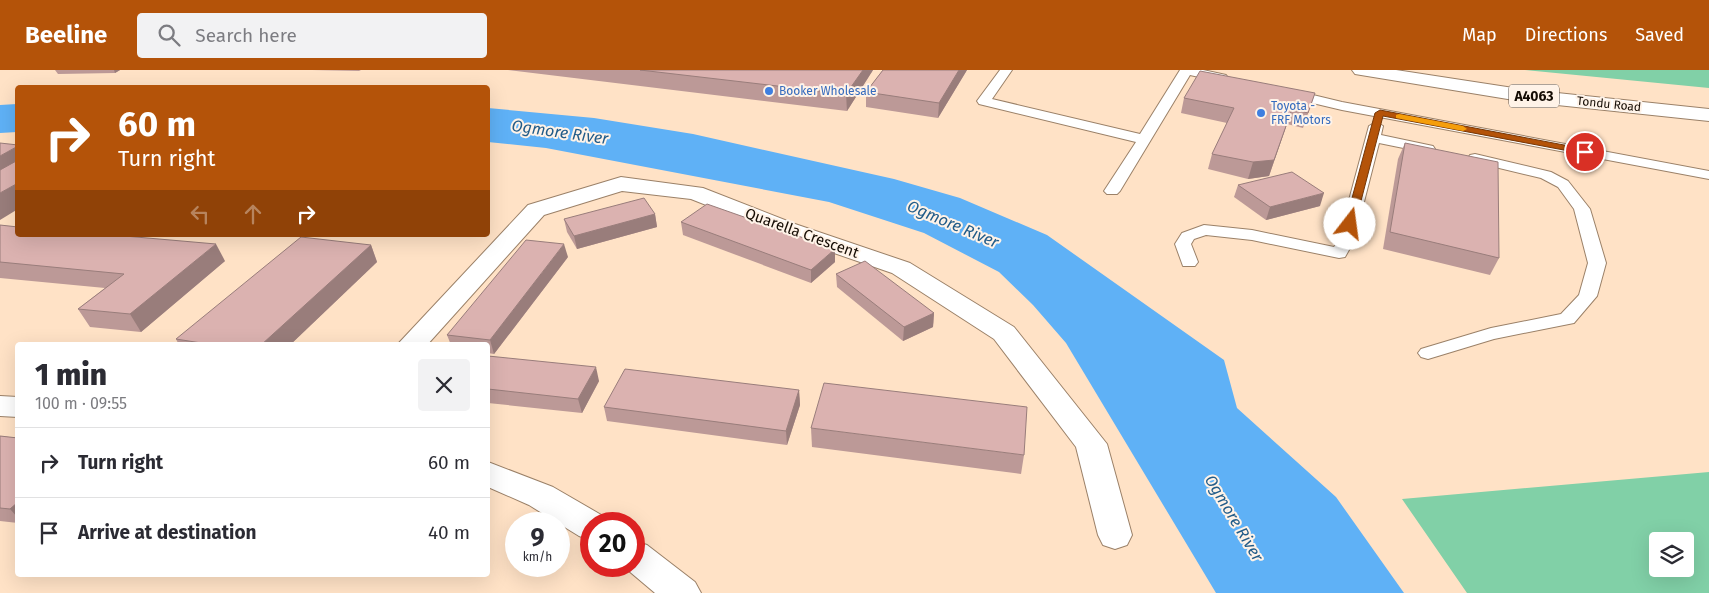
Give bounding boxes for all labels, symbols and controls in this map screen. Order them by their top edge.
search box [137,13,487,58]
text: Beeline [25,21,107,49]
icon: search [155,21,183,49]
text: Search here [195,24,297,47]
text: Map [1462,24,1497,46]
text: Directions [1525,24,1607,46]
text: Saved [1635,24,1684,46]
place label: Booker Wholesale [779,84,877,98]
marker: Booker Wholesale [763,85,775,97]
road number: A4063 [1509,85,1559,108]
street label: Tondu Road [1576,94,1642,114]
place label: Toyota - FRF Motors [1271,99,1331,127]
text: 60 m [118,103,196,145]
icon: right [35,105,100,170]
marker: Toyota - FRF Motors [1255,107,1267,119]
water label: Ogmore River [511,116,610,148]
pin [1564,131,1606,173]
icon: arrive [1571,138,1599,166]
text: Turn right [118,145,215,172]
water label: Ogmore River [905,196,1002,252]
position arrow [1323,197,1375,249]
icon: left [186,200,214,228]
icon: ahead [239,200,267,228]
icon: right [292,200,320,228]
street label: Quarella Crescent [743,204,862,262]
text: 1 min [35,357,107,393]
button: close [418,359,470,411]
text: 100 m · 09:55 [35,394,127,413]
icon: right [35,449,63,477]
text: Turn right [78,451,163,474]
text: 60 m [428,451,470,474]
water label: Ogmore River [1201,471,1268,565]
speed limit sign: 20 [580,512,645,577]
icon: arrive [35,519,63,547]
text: Arrive at destination [78,521,257,544]
text: 40 m [428,521,470,544]
text: 9 [530,523,545,553]
map controls [1649,532,1694,577]
button: layers [1649,532,1694,577]
text: km/h [523,550,552,564]

